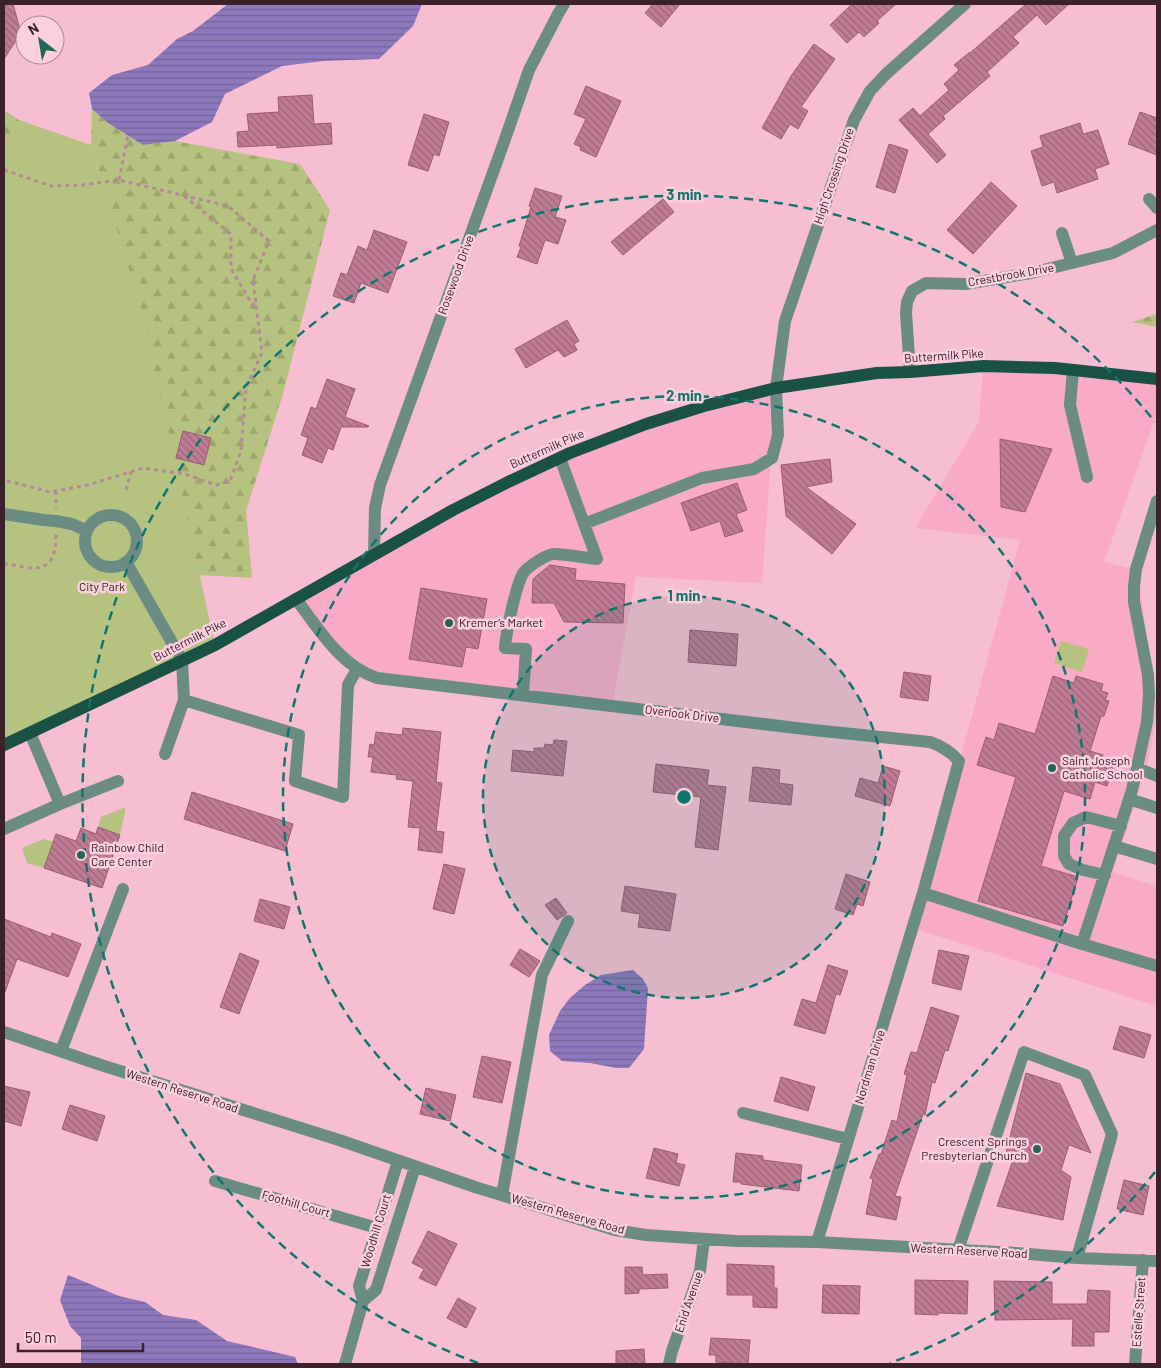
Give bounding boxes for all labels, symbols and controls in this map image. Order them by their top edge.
north arrow [15,15,65,65]
text: N [25,19,41,38]
street label: High Crossing Drive [810,126,856,226]
text: 3 min [666,185,702,203]
street label: Rosewood Drive [434,233,476,316]
street label: Crestbrook Drive [967,260,1055,288]
street label: Buttermilk Pike [904,345,984,365]
text: 2 min [666,386,702,404]
street label: Buttermilk Pike [507,425,586,471]
park label: City Park [79,579,125,593]
text: 1 min [668,586,700,604]
street label: Buttermilk Pike [151,615,228,663]
place label: Kremer’s Market [459,615,543,629]
marker: Kremer’s Market [443,617,455,629]
street label: Overlook Drive [644,702,720,725]
place label: Saint Joseph Catholic School [1062,753,1143,781]
marker: Saint Joseph Catholic School [1046,762,1058,774]
centre of rings [675,788,693,806]
place label: Rainbow Child Care Center [91,840,164,868]
marker: Rainbow Child Care Center [75,849,87,861]
street label: Nordman Drive [851,1028,887,1106]
street label: Western Reserve Road [124,1065,240,1115]
place label: Crescent Springs Presbyterian Church [921,1134,1027,1162]
marker: Crescent Springs Presbyterian Church [1031,1143,1043,1155]
street label: Foothill Court [261,1187,332,1219]
street label: Western Reserve Road [510,1190,626,1236]
street label: Woodhill Court [357,1192,393,1269]
street label: Western Reserve Road [910,1240,1028,1260]
street label: Enid Avenue [671,1269,705,1334]
street label: Estelle Street [1129,1276,1147,1348]
scale bar [18,1320,142,1352]
text: 50 m [25,1328,57,1346]

